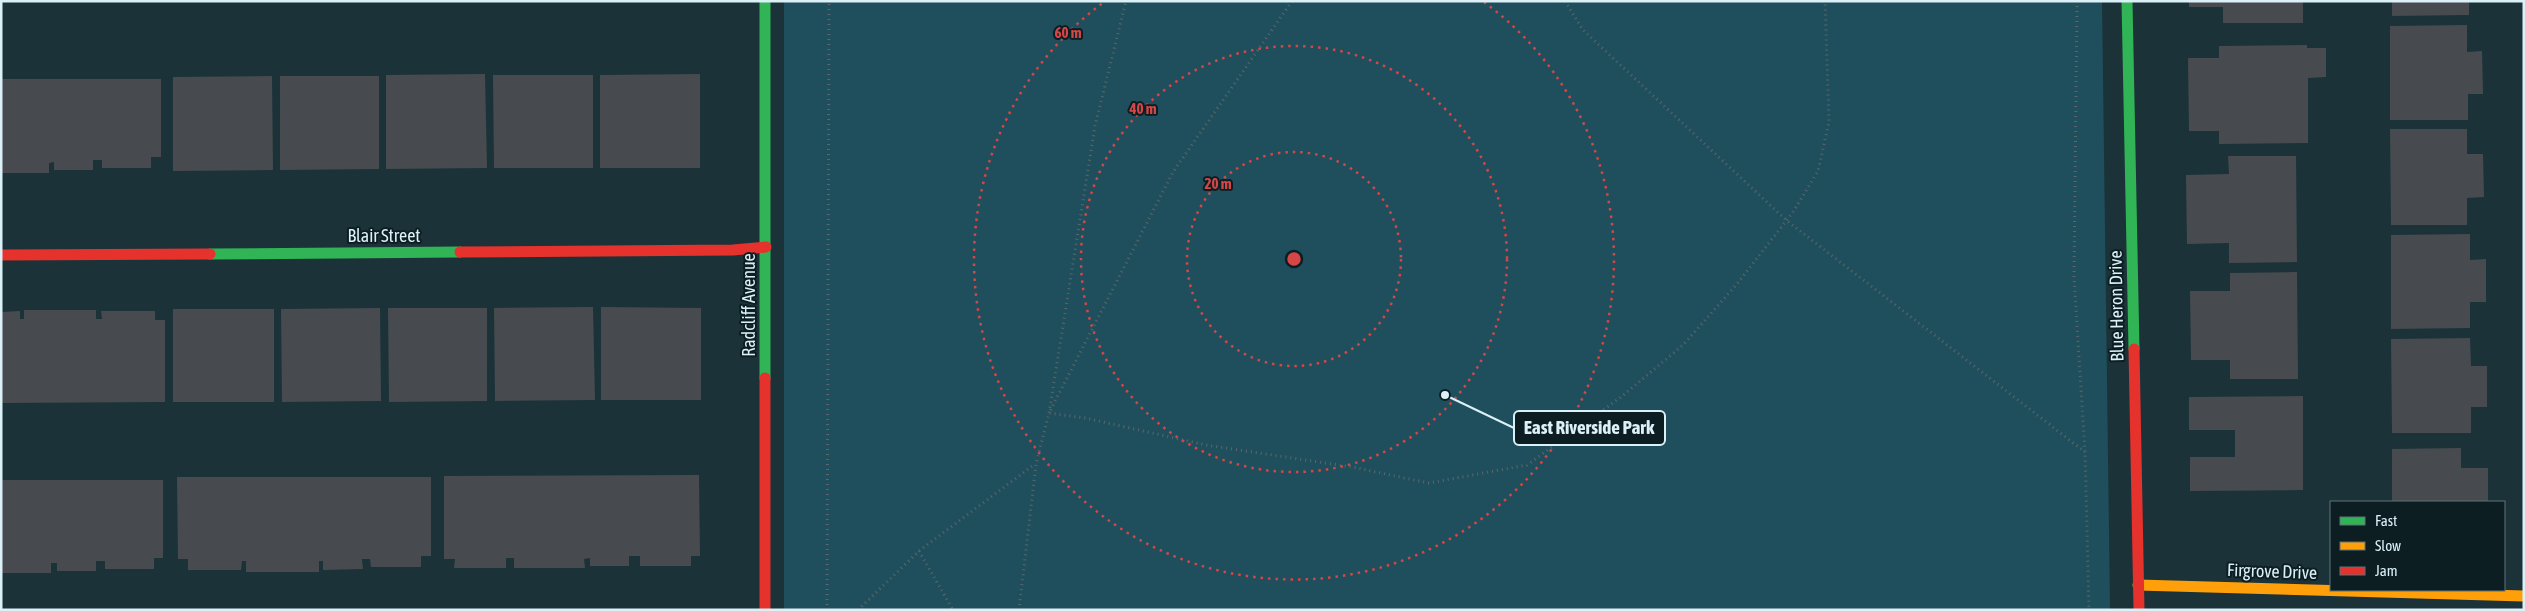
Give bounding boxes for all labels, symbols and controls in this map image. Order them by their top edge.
text: 60 m [1055,24,1082,41]
text: 40 m [1129,100,1157,117]
text: 20 m [1205,175,1232,192]
street label: Blair Street [347,225,421,246]
centre of rings [1285,250,1303,268]
street label: Blue Heron Drive [2105,250,2127,362]
street label: Radcliff Avenue [738,253,759,357]
callout: East Riverside Park [1514,411,1665,445]
text: East Riverside Park [1524,416,1655,438]
legend [2330,501,2505,591]
text: Fast [2375,512,2397,529]
text: Slow [2375,537,2401,554]
street label: Firgrove Drive [2227,559,2317,583]
text: Jam [2375,562,2398,579]

